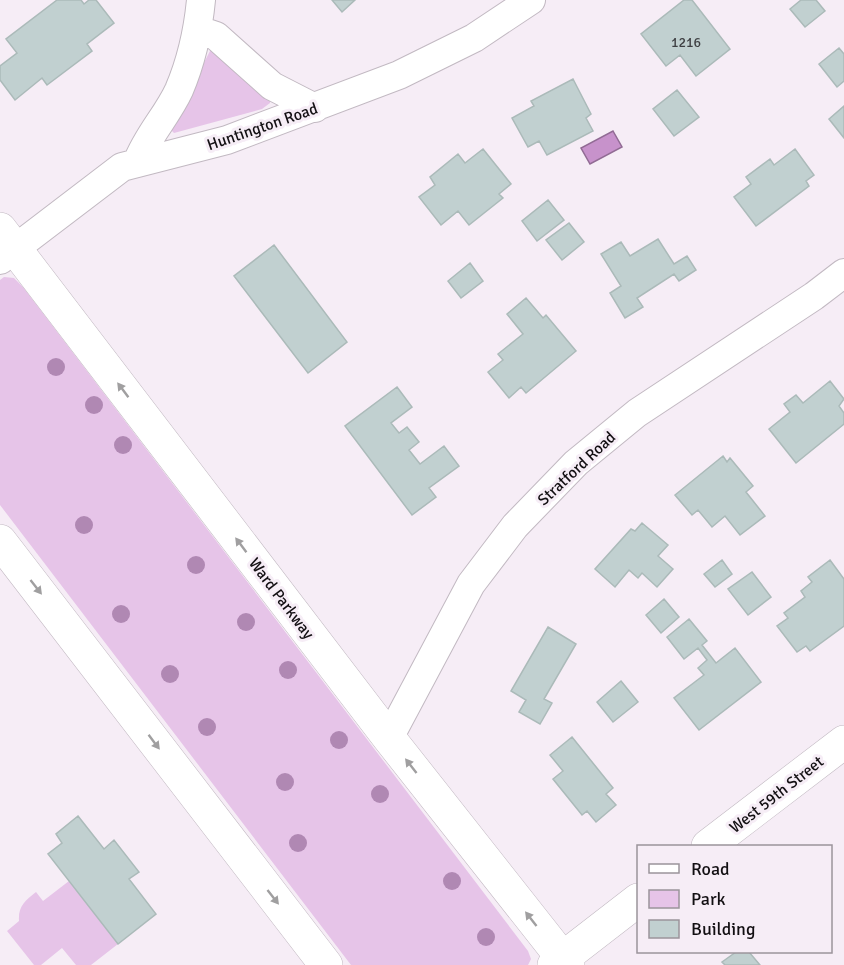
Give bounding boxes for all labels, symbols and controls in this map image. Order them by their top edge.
house number: 1216 [671,34,701,51]
street label: Huntington Road [204,99,320,155]
one-way arrow [117,382,129,397]
street label: Stratford Road [533,427,620,510]
one-way arrow [235,537,247,553]
street label: Ward Parkway [244,554,319,644]
one-way arrow [29,580,41,595]
one-way arrow [148,734,161,750]
street label: West 59th Street [726,752,828,838]
one-way arrow [404,758,417,774]
legend [637,845,832,953]
text: Road [691,858,730,880]
one-way arrow [267,888,279,904]
text: Park [691,888,726,910]
one-way arrow [525,911,538,927]
text: Building [691,918,755,940]

